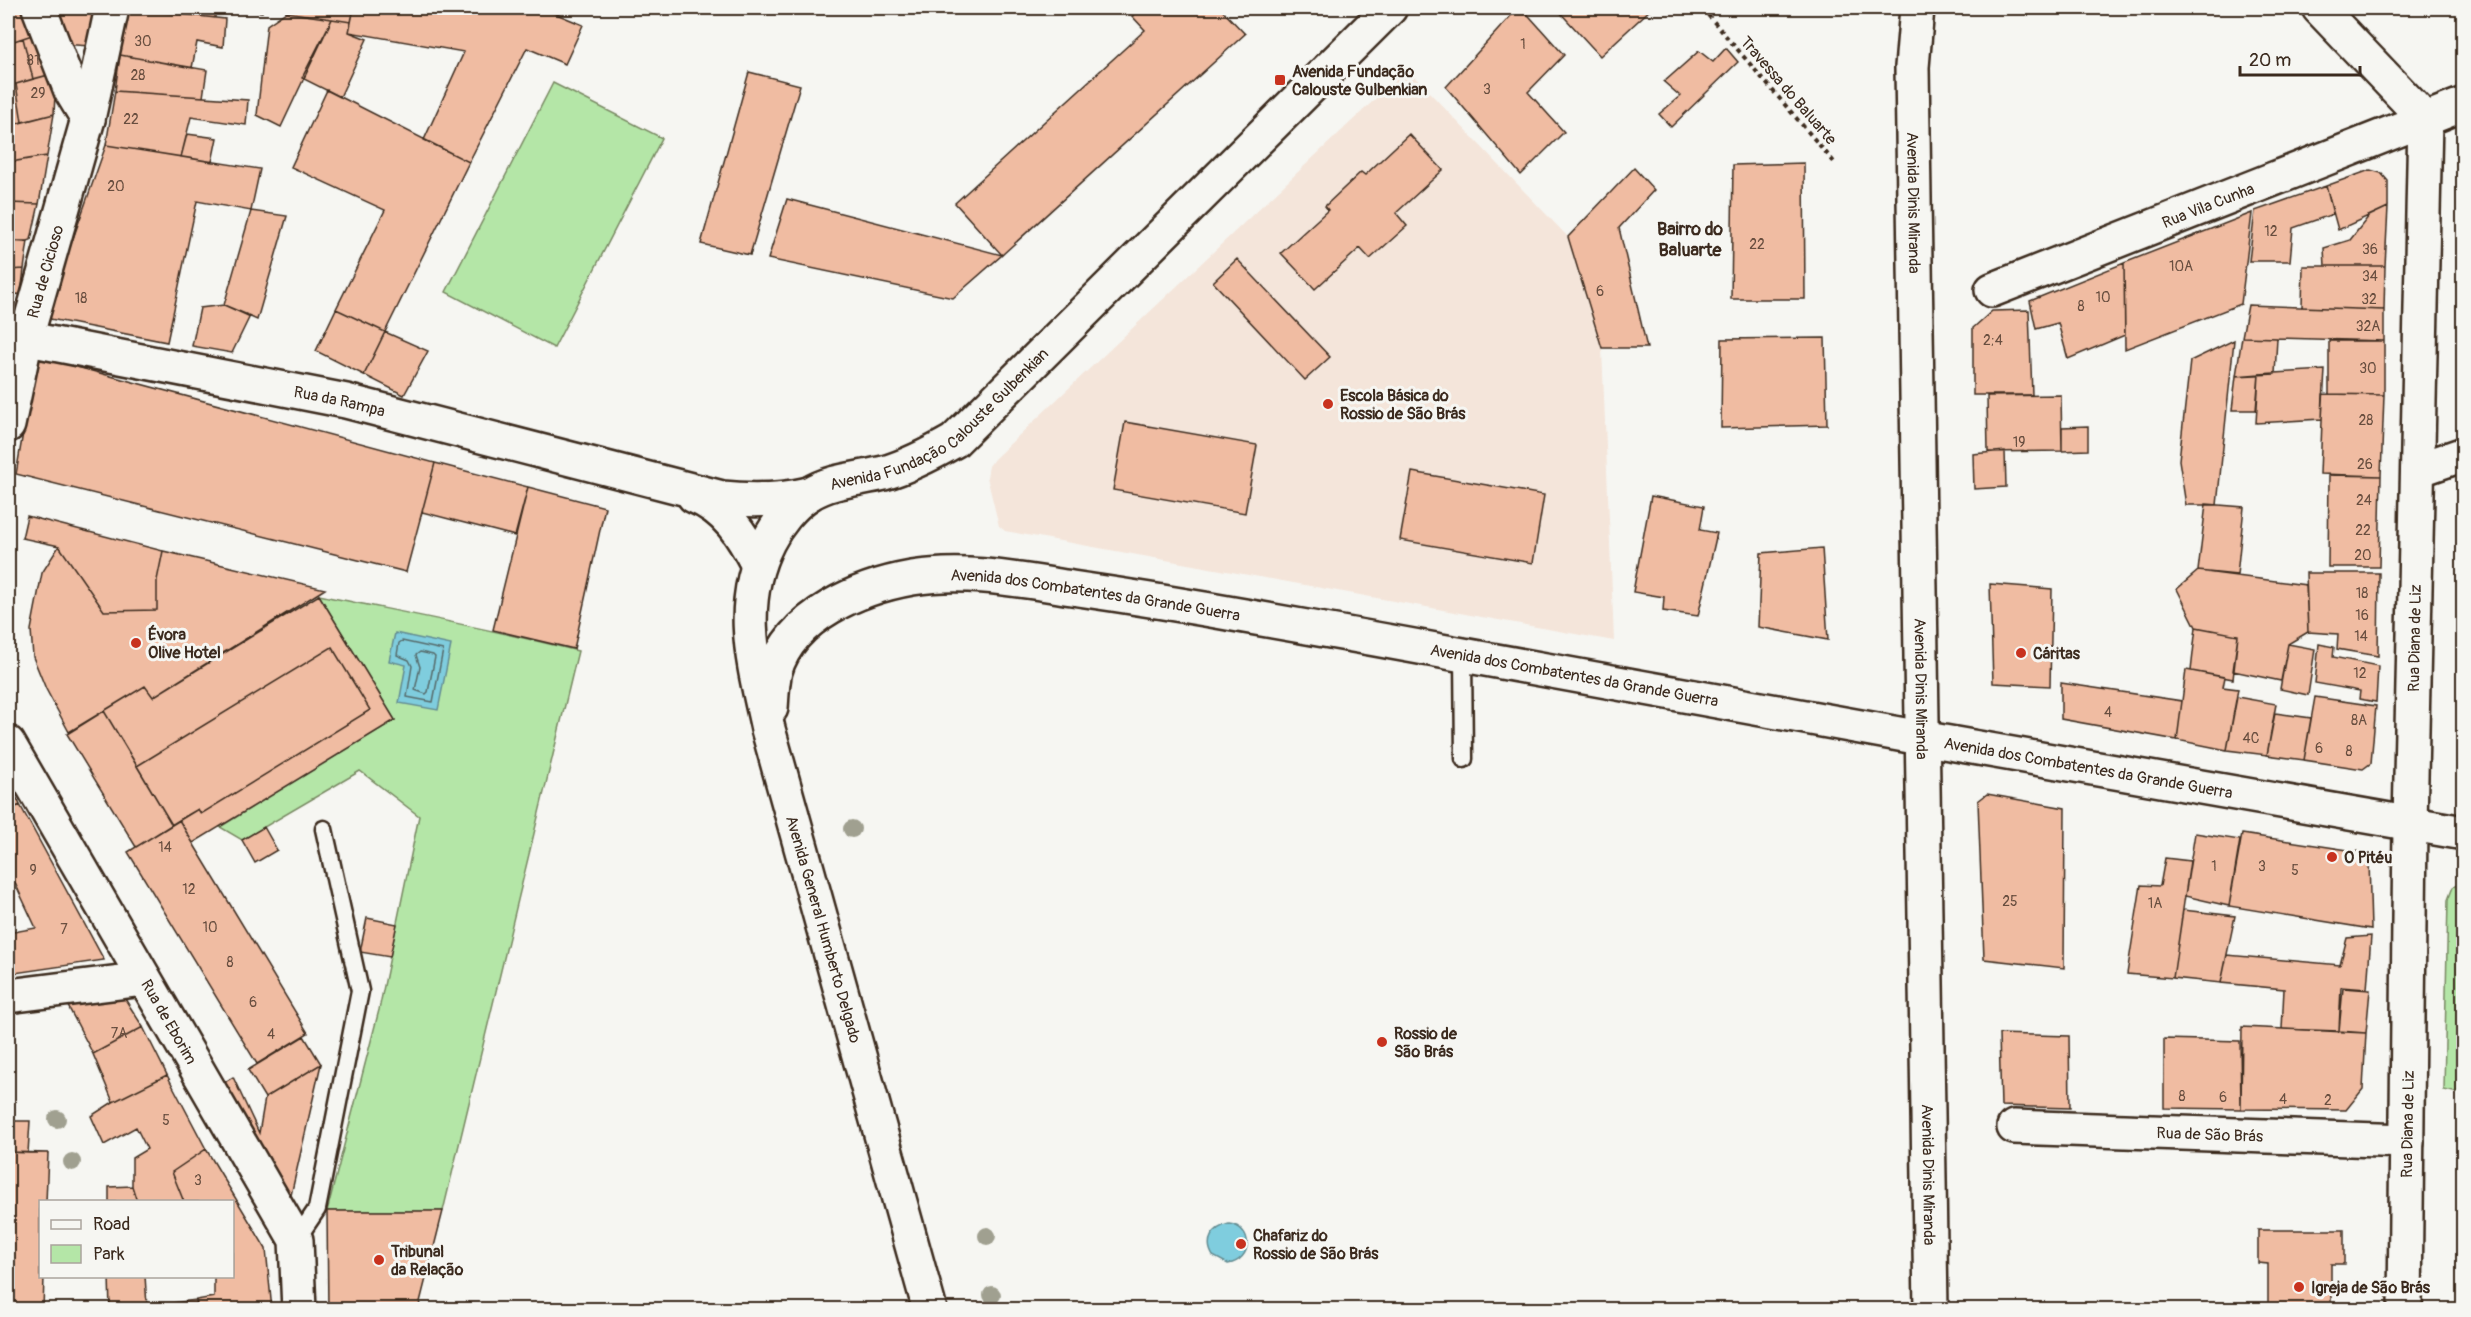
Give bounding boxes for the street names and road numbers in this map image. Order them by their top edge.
street label: Travessa do Baluarte [1736,32,1841,149]
street label: Avenida Dinis Miranda [1902,132,1924,274]
street label: Rua Vila Cunha [2159,179,2257,233]
street label: Rua de Cicioso [23,223,69,321]
street label: Avenida Fundação Calouste Gulbenkian [828,344,1053,495]
street label: Rua da Rampa [292,382,387,422]
street label: Avenida dos Combatentes da Grande Guerra [950,566,1242,626]
street label: Rua Diana de Liz [2404,584,2426,692]
street label: Avenida Dinis Miranda [1909,618,1932,760]
street label: Avenida dos Combatentes da Grande Guerra [1429,640,1720,712]
street label: Avenida dos Combatentes da Grande Guerra [1942,733,2234,803]
street label: Avenida General Humberto Delgado [781,813,865,1046]
street label: Rua de Eborim [136,976,201,1068]
street label: Rua Diana de Liz [2397,1070,2419,1178]
street label: Avenida Dinis Miranda [1917,1104,1939,1246]
street label: Rua de São Brás [2156,1123,2264,1147]

